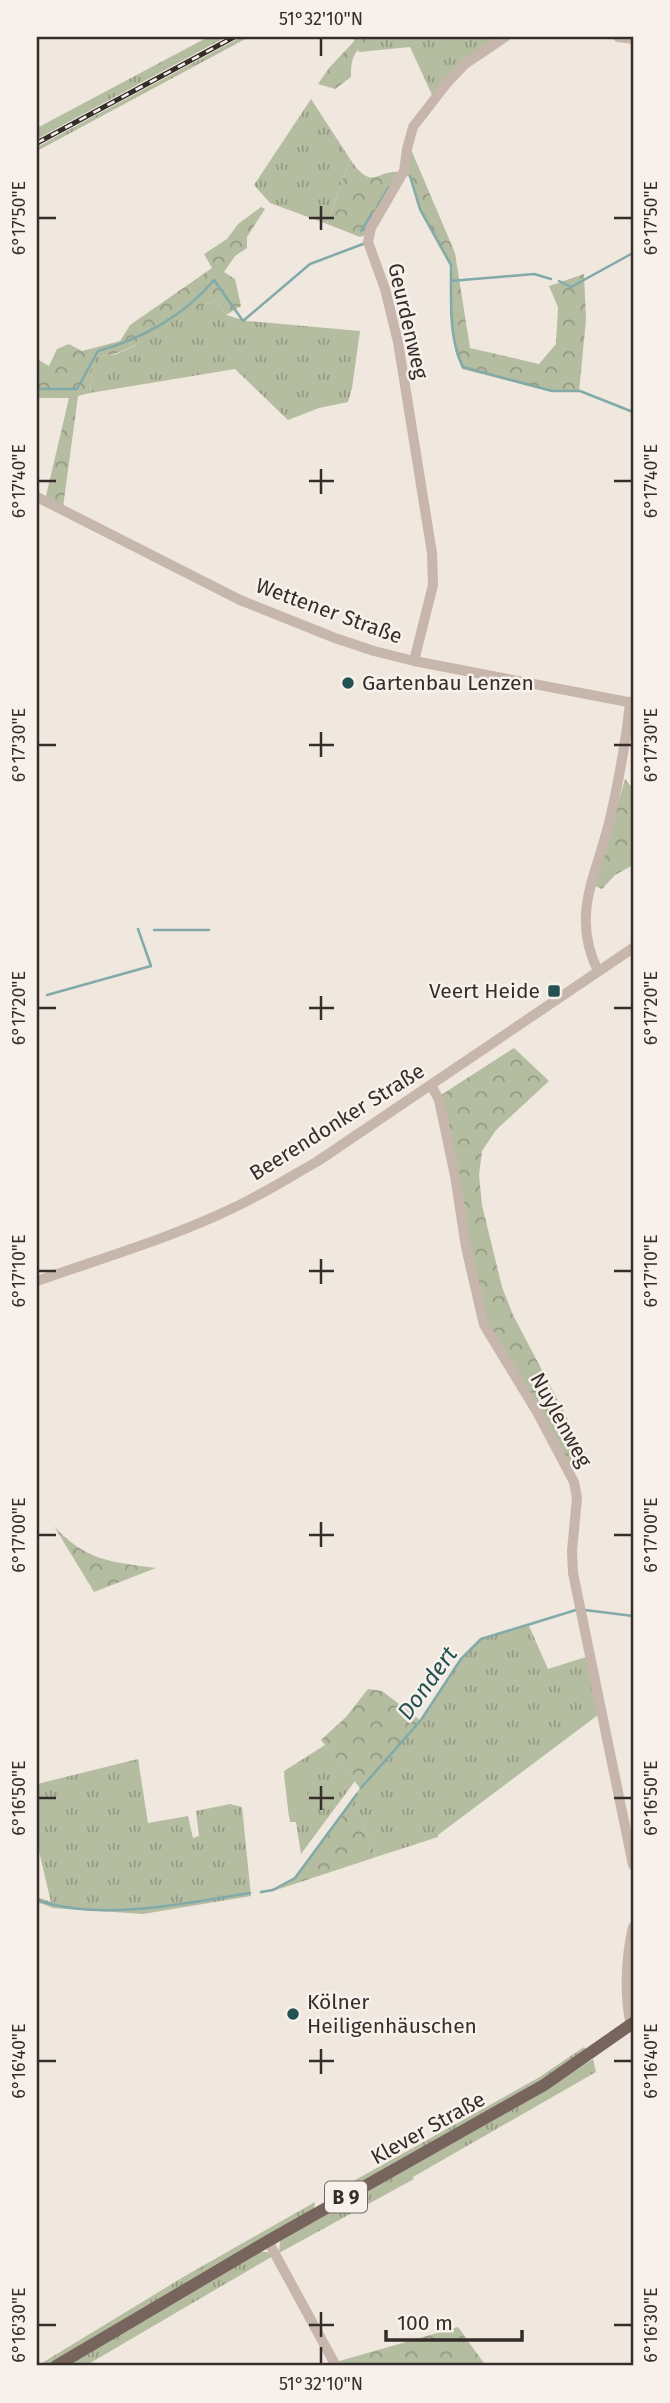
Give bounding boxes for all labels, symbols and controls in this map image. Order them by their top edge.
text: 51°32'10"N [279,8,363,30]
text: 6°17'50"E [8,181,30,255]
text: 6°17'50"E [640,181,662,255]
street label: Geurdenweg [382,261,434,382]
text: 6°17'40"E [8,444,30,518]
text: 6°17'40"E [640,444,662,518]
street label: Wettener Straße [252,572,406,650]
place label: Gartenbau Lenzen [362,670,534,696]
marker: Gartenbau Lenzen [340,675,356,691]
text: 6°17'30"E [8,708,30,782]
text: 6°17'30"E [640,708,662,782]
text: 6°17'20"E [8,971,30,1045]
text: 6°17'20"E [640,971,662,1045]
place label: Veert Heide [429,978,540,1004]
marker: Veert Heide [546,983,562,999]
street label: Beerendonker Straße [245,1058,429,1186]
text: 6°17'10"E [8,1234,30,1308]
text: 6°17'10"E [640,1234,662,1308]
street label: Nuylenweg [524,1368,598,1472]
text: 6°17'00"E [8,1497,30,1573]
text: 6°17'00"E [640,1497,662,1573]
water label: Dondert [391,1640,463,1725]
text: 6°16'50"E [8,1760,30,1836]
text: 6°16'50"E [640,1760,662,1836]
place label: Kölner Heiligenhäuschen [307,1989,477,2039]
marker: Kölner Heiligenhäuschen [285,2006,301,2022]
text: 6°16'40"E [8,2023,30,2099]
text: 6°16'40"E [640,2023,662,2099]
street label: Klever Straße [366,2086,490,2170]
road number: B 9 [325,2182,367,2212]
text: 6°16'30"E [8,2287,30,2363]
text: 6°16'30"E [640,2287,662,2363]
scale bar [386,2298,523,2342]
text: 100 m [397,2310,453,2336]
text: 51°32'10"N [279,2373,363,2395]

